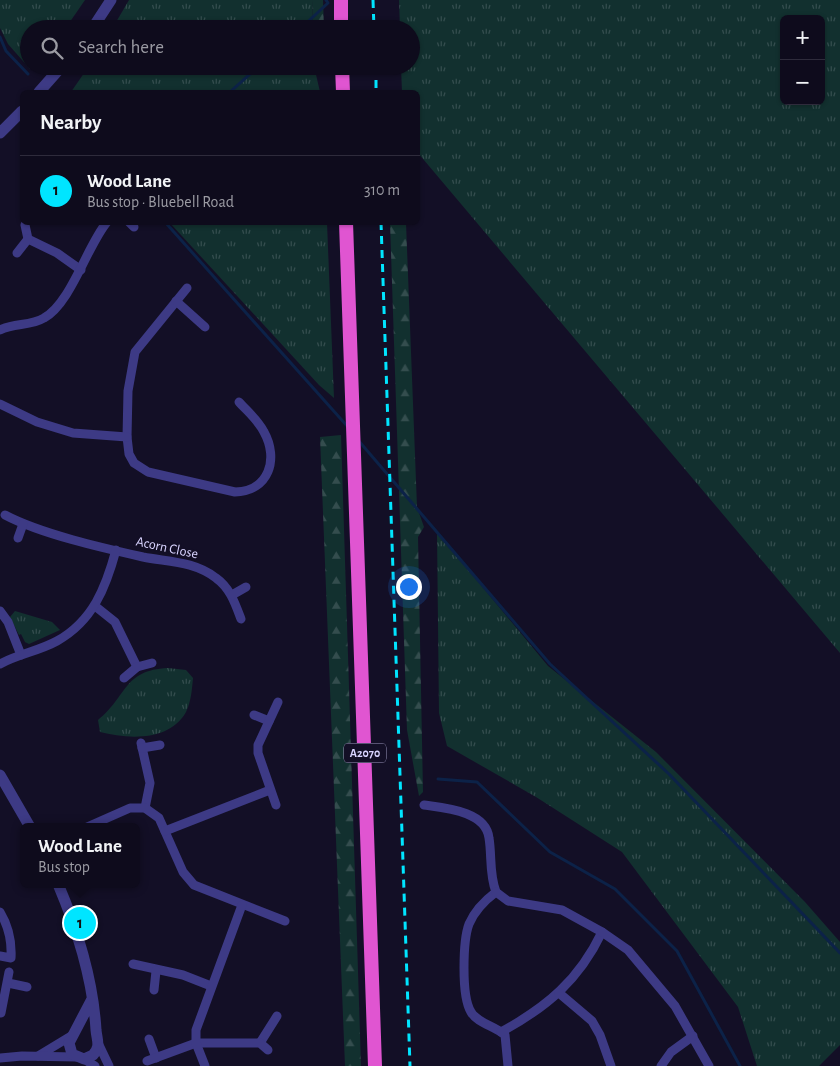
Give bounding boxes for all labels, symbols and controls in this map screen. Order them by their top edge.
map controls [780,15,825,105]
button: + [780,15,825,60]
search box [20,20,420,75]
icon: search [38,34,66,62]
text: Search here [78,38,164,57]
button: − [780,60,825,105]
text: Nearby [40,112,101,133]
text: Wood Lane [87,172,171,191]
text: 1 [53,182,59,198]
text: 310 m [364,182,400,198]
text: Bus stop · Bluebell Road [87,194,234,210]
street label: Acorn Close [135,535,199,561]
your location [396,574,422,600]
road number: A2070 [344,744,386,762]
popup [20,823,140,888]
text: Wood Lane [38,837,122,856]
text: Bus stop [38,859,90,875]
pin: 1 [64,904,96,942]

